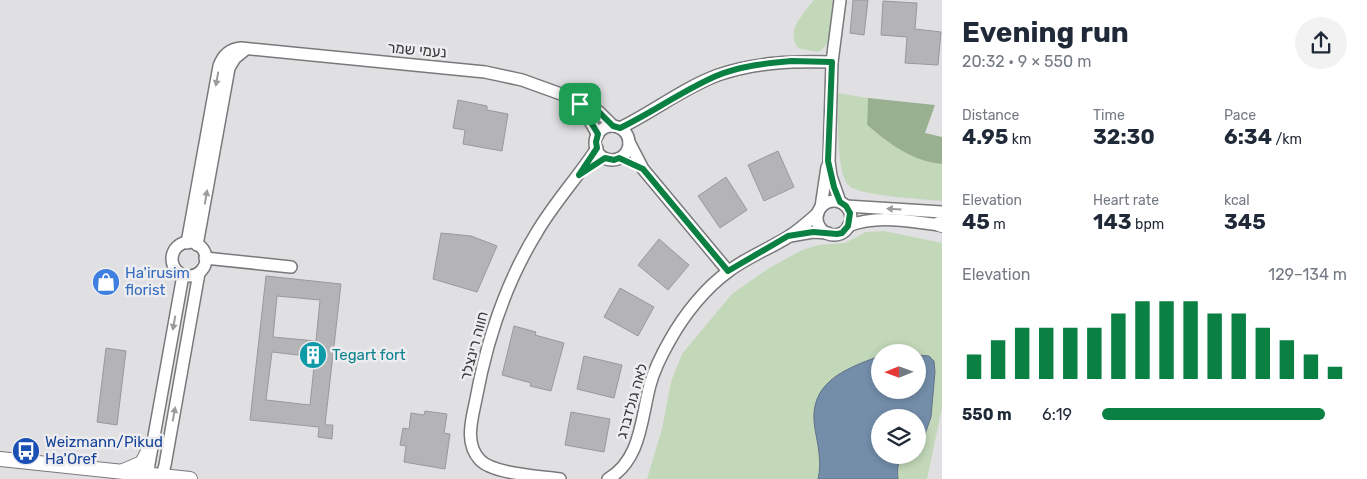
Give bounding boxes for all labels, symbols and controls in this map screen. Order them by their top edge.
text: Evening run [962,16,1129,49]
button: share [1295,17,1347,69]
street label: נעמי שמר [387,38,447,62]
text: 20:32 · 9 × 550 m [962,52,1091,71]
one-way arrow [212,71,220,87]
pin [559,83,601,125]
icon: arrive [566,90,594,118]
text: Distance [962,107,1019,124]
text: Time [1093,107,1125,124]
text: Pace [1224,107,1256,124]
text: 4.95 [962,124,1008,149]
text: 32:30 [1093,124,1155,149]
text: 6:34 [1224,124,1272,149]
text: km [1008,131,1031,148]
text: /km [1272,131,1302,148]
one-way arrow [202,189,210,205]
text: Elevation [962,192,1022,209]
text: Heart rate [1093,192,1159,209]
text: kcal [1224,192,1250,209]
one-way arrow [885,205,901,213]
text: 45 [962,209,990,234]
text: 143 [1093,209,1132,234]
text: 345 [1224,209,1266,234]
text: m [990,216,1006,233]
text: bpm [1132,216,1164,233]
place label: Ha'irusim florist [125,264,190,299]
text: Elevation [962,265,1031,284]
text: 129–134 m [1268,265,1347,284]
shop icon: Ha'irusim florist [91,267,121,297]
street label: חווה רינצלר [456,309,492,383]
one-way arrow [170,315,178,331]
building icon: Tegart fort [298,340,328,370]
north arrow [871,344,926,399]
map controls [871,344,926,464]
place label: Tegart fort [332,346,406,364]
street label: לאה גולדברג [613,361,651,441]
text: 550 m [962,405,1012,424]
text: 6:19 [1042,405,1072,424]
one-way arrow [170,406,178,422]
button: layers [871,409,926,464]
place label: Weizmann/Pikud Ha'Oref [45,433,163,468]
bus stop icon: Weizmann/Pikud Ha'Oref [11,436,41,466]

